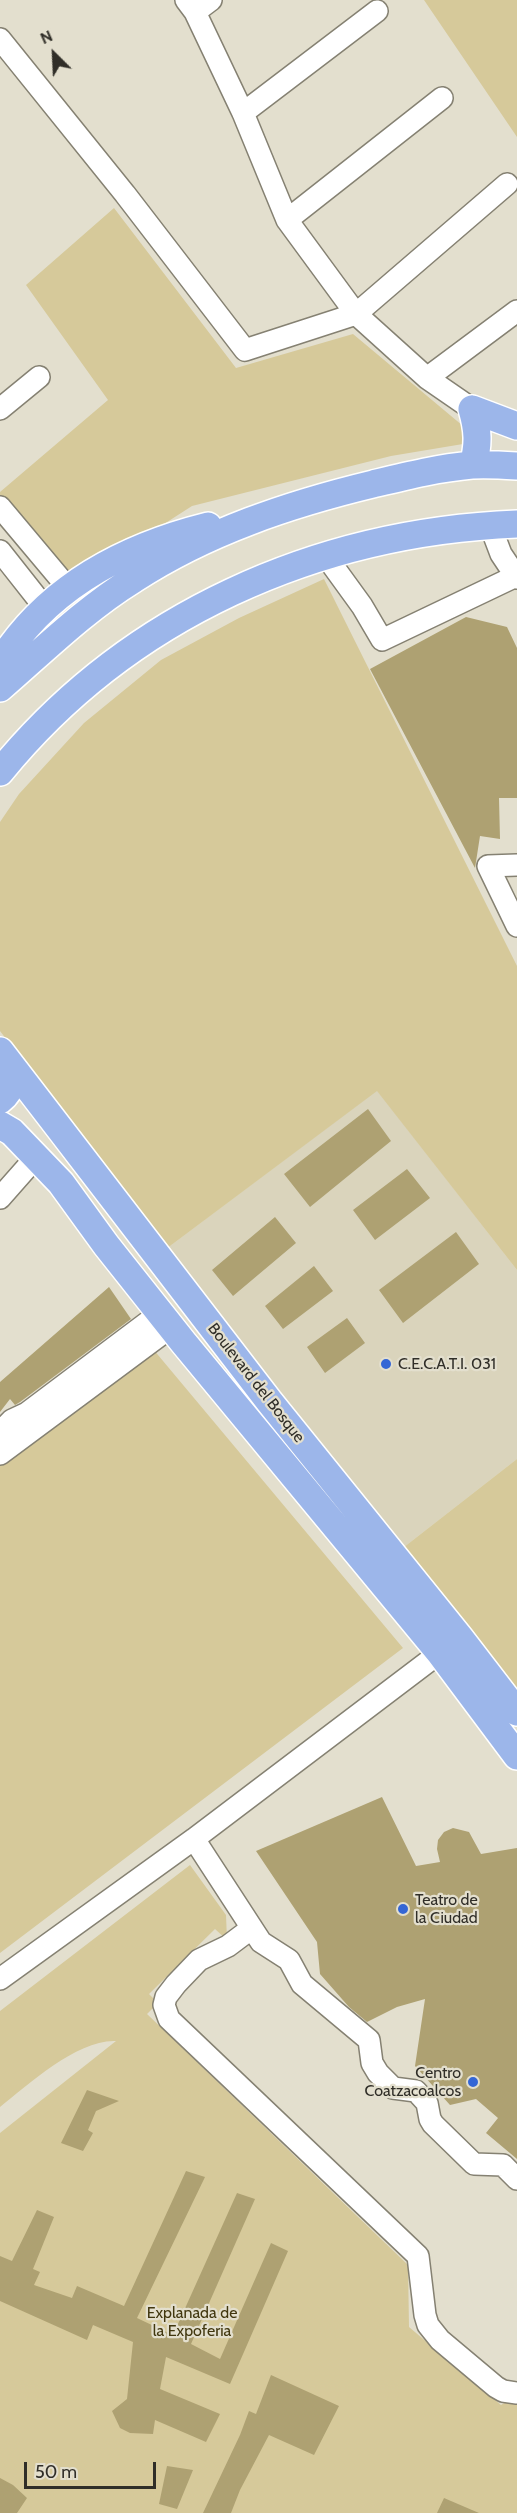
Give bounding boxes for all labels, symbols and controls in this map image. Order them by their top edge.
north arrow [24,24,84,84]
text: N [37,26,56,48]
street label: Boulevard del Bosque [203,1319,309,1447]
place label: C.E.C.A.T.I. 031 [398,1354,496,1374]
marker: C.E.C.A.T.I. 031 [379,1357,393,1371]
place label: Teatro de la Ciudad [415,1890,478,1928]
marker: Teatro de la Ciudad [396,1902,410,1916]
place label: Centro Coatzacoalcos [365,2063,461,2101]
marker: Centro Coatzacoalcos [466,2075,480,2089]
park label: Explanada de la Expoferia [147,2303,237,2341]
scale bar [27,2450,159,2488]
text: 50 m [35,2461,77,2483]

